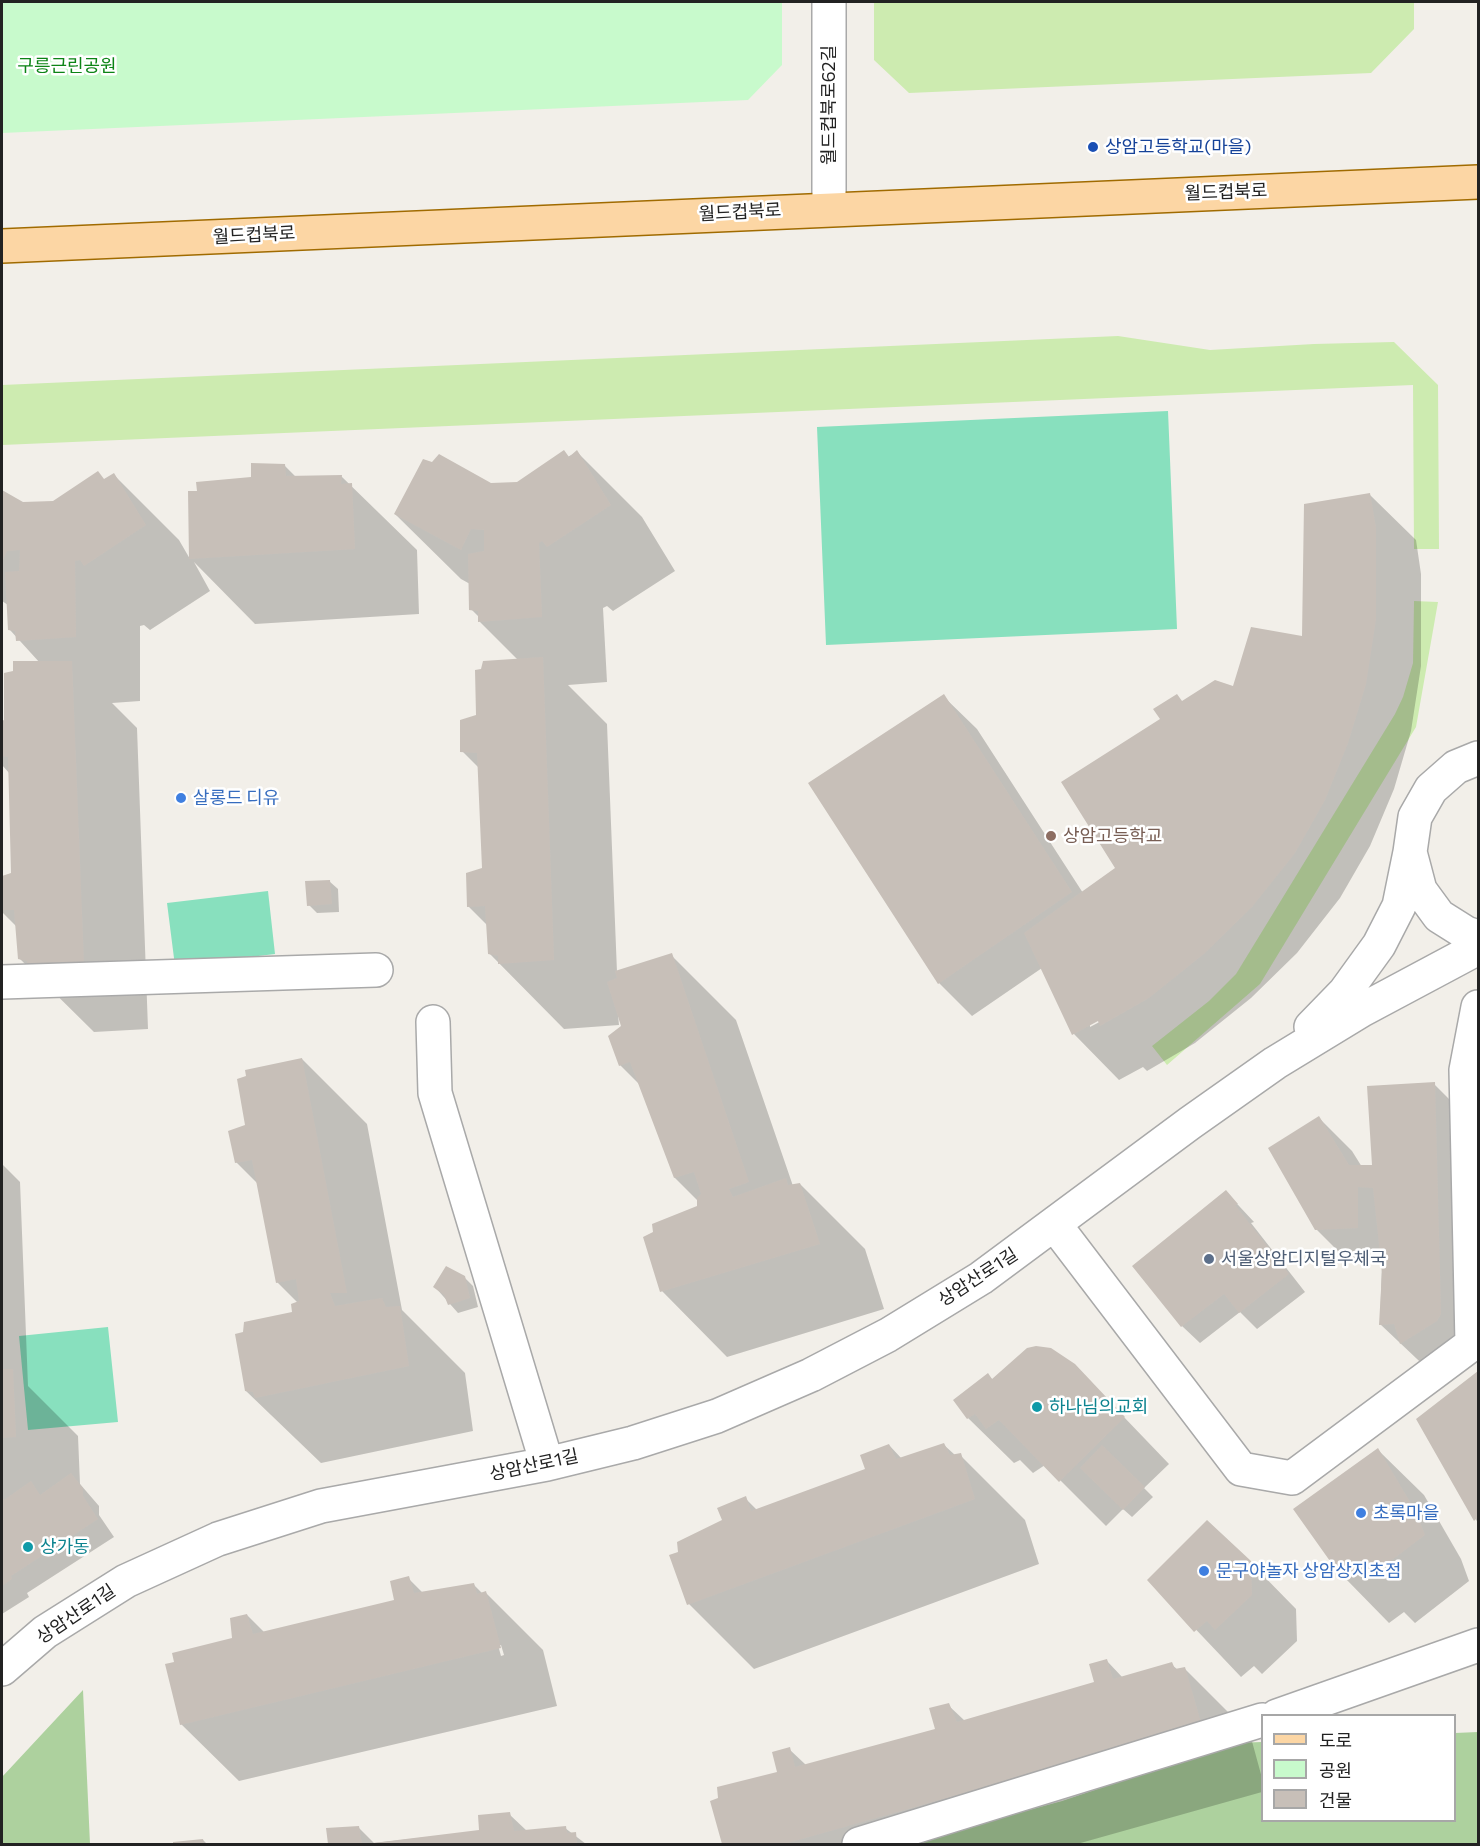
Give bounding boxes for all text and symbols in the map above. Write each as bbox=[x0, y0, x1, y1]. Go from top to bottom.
street label: 월드컵북로62길 bbox=[818, 45, 840, 165]
park label: 구릉근린공원 bbox=[17, 55, 117, 77]
place label: 상암고등학교(마을) bbox=[1105, 136, 1251, 158]
marker: 상암고등학교(마을) bbox=[1086, 140, 1100, 154]
street label: 월드컵북로 bbox=[1184, 180, 1268, 204]
street label: 월드컵북로 bbox=[698, 199, 782, 225]
street label: 월드컵북로 bbox=[212, 222, 296, 248]
place label: 살롱드 디유 bbox=[193, 787, 279, 809]
marker: 살롱드 디유 bbox=[174, 791, 188, 805]
place label: 상암고등학교 bbox=[1063, 825, 1162, 847]
marker: 상암고등학교 bbox=[1044, 829, 1058, 843]
street label: 상암산로1길 bbox=[934, 1243, 1022, 1311]
place label: 서울상암디지털우체국 bbox=[1221, 1248, 1387, 1270]
marker: 서울상암디지털우체국 bbox=[1202, 1252, 1216, 1266]
place label: 하나님의교회 bbox=[1049, 1396, 1148, 1418]
marker: 하나님의교회 bbox=[1030, 1400, 1044, 1414]
street label: 상암산로1길 bbox=[487, 1445, 581, 1485]
place label: 초록마을 bbox=[1373, 1502, 1439, 1524]
marker: 초록마을 bbox=[1354, 1506, 1368, 1520]
place label: 상가동 bbox=[40, 1536, 90, 1558]
marker: 상가동 bbox=[21, 1540, 35, 1554]
place label: 문구야놀자 상암상지초점 bbox=[1216, 1560, 1402, 1582]
marker: 문구야놀자 상암상지초점 bbox=[1197, 1564, 1211, 1578]
street label: 상암산로1길 bbox=[32, 1580, 120, 1648]
legend bbox=[1261, 1714, 1456, 1822]
text: 도로 bbox=[1319, 1729, 1352, 1751]
text: 공원 bbox=[1319, 1759, 1352, 1781]
text: 건물 bbox=[1319, 1789, 1352, 1811]

